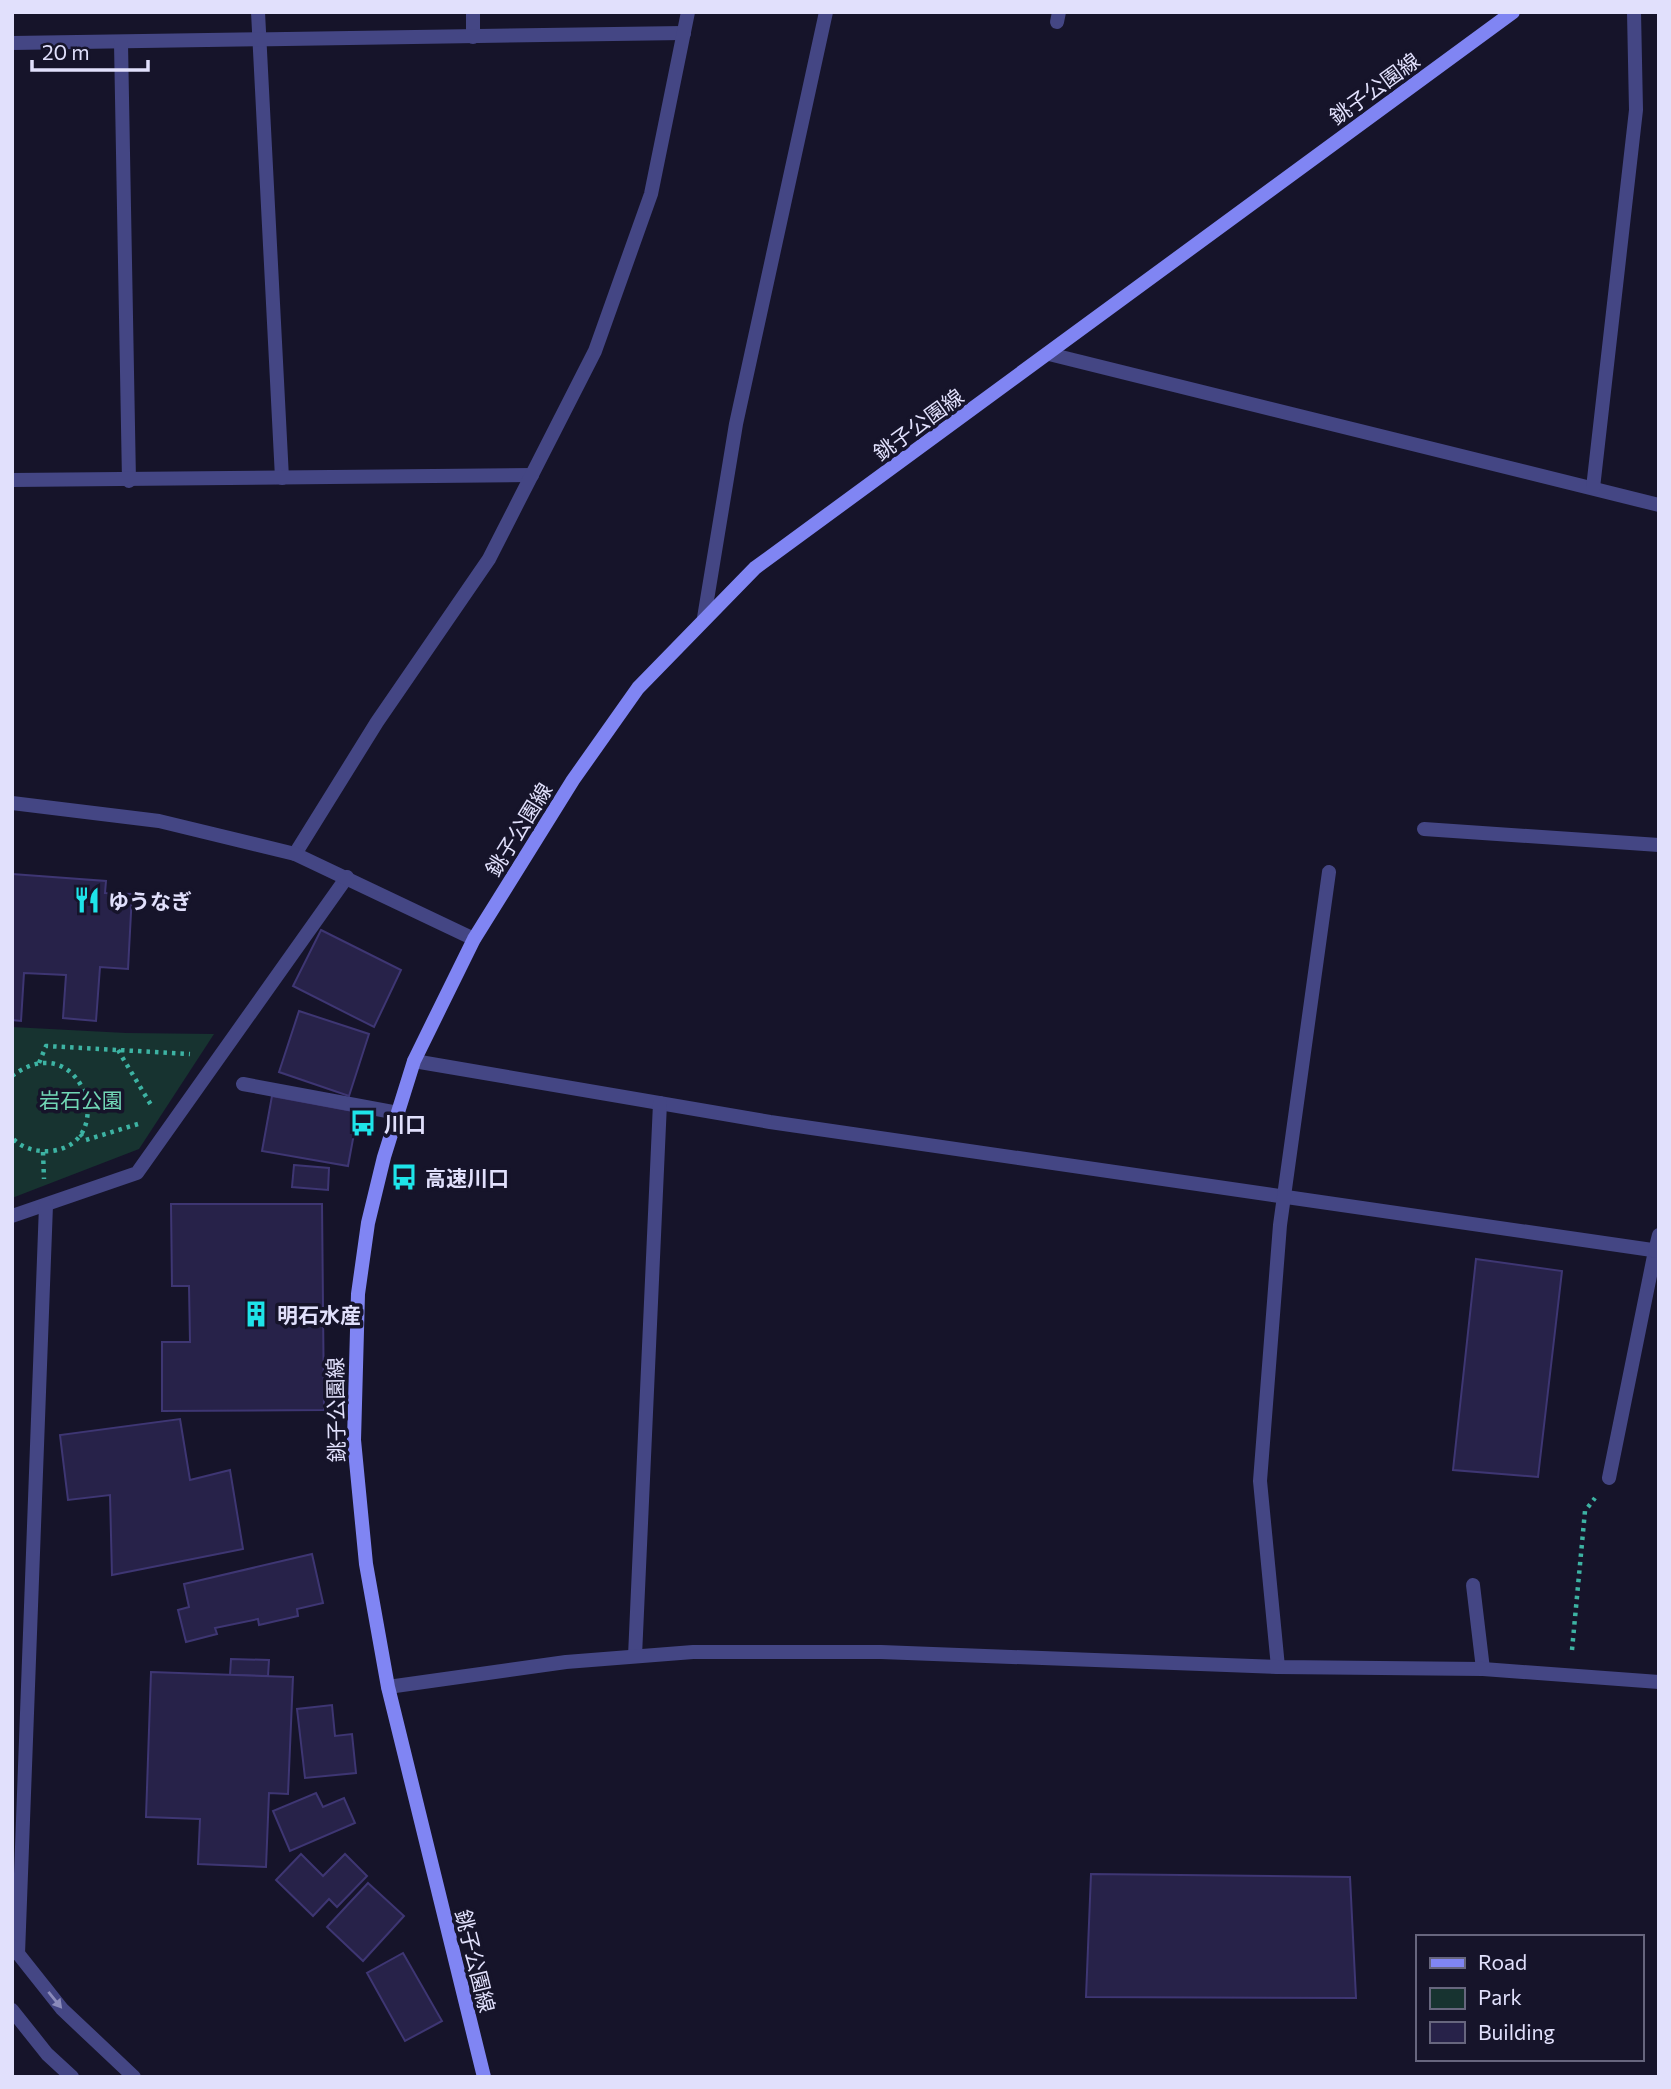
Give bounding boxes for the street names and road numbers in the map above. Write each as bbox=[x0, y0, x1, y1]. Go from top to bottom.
street label: 銚子公園線 bbox=[1324, 47, 1424, 129]
street label: 銚子公園線 bbox=[868, 383, 968, 465]
street label: 銚子公園線 bbox=[480, 778, 556, 880]
street label: 銚子公園線 bbox=[322, 1357, 348, 1463]
street label: 銚子公園線 bbox=[451, 1907, 501, 2015]

